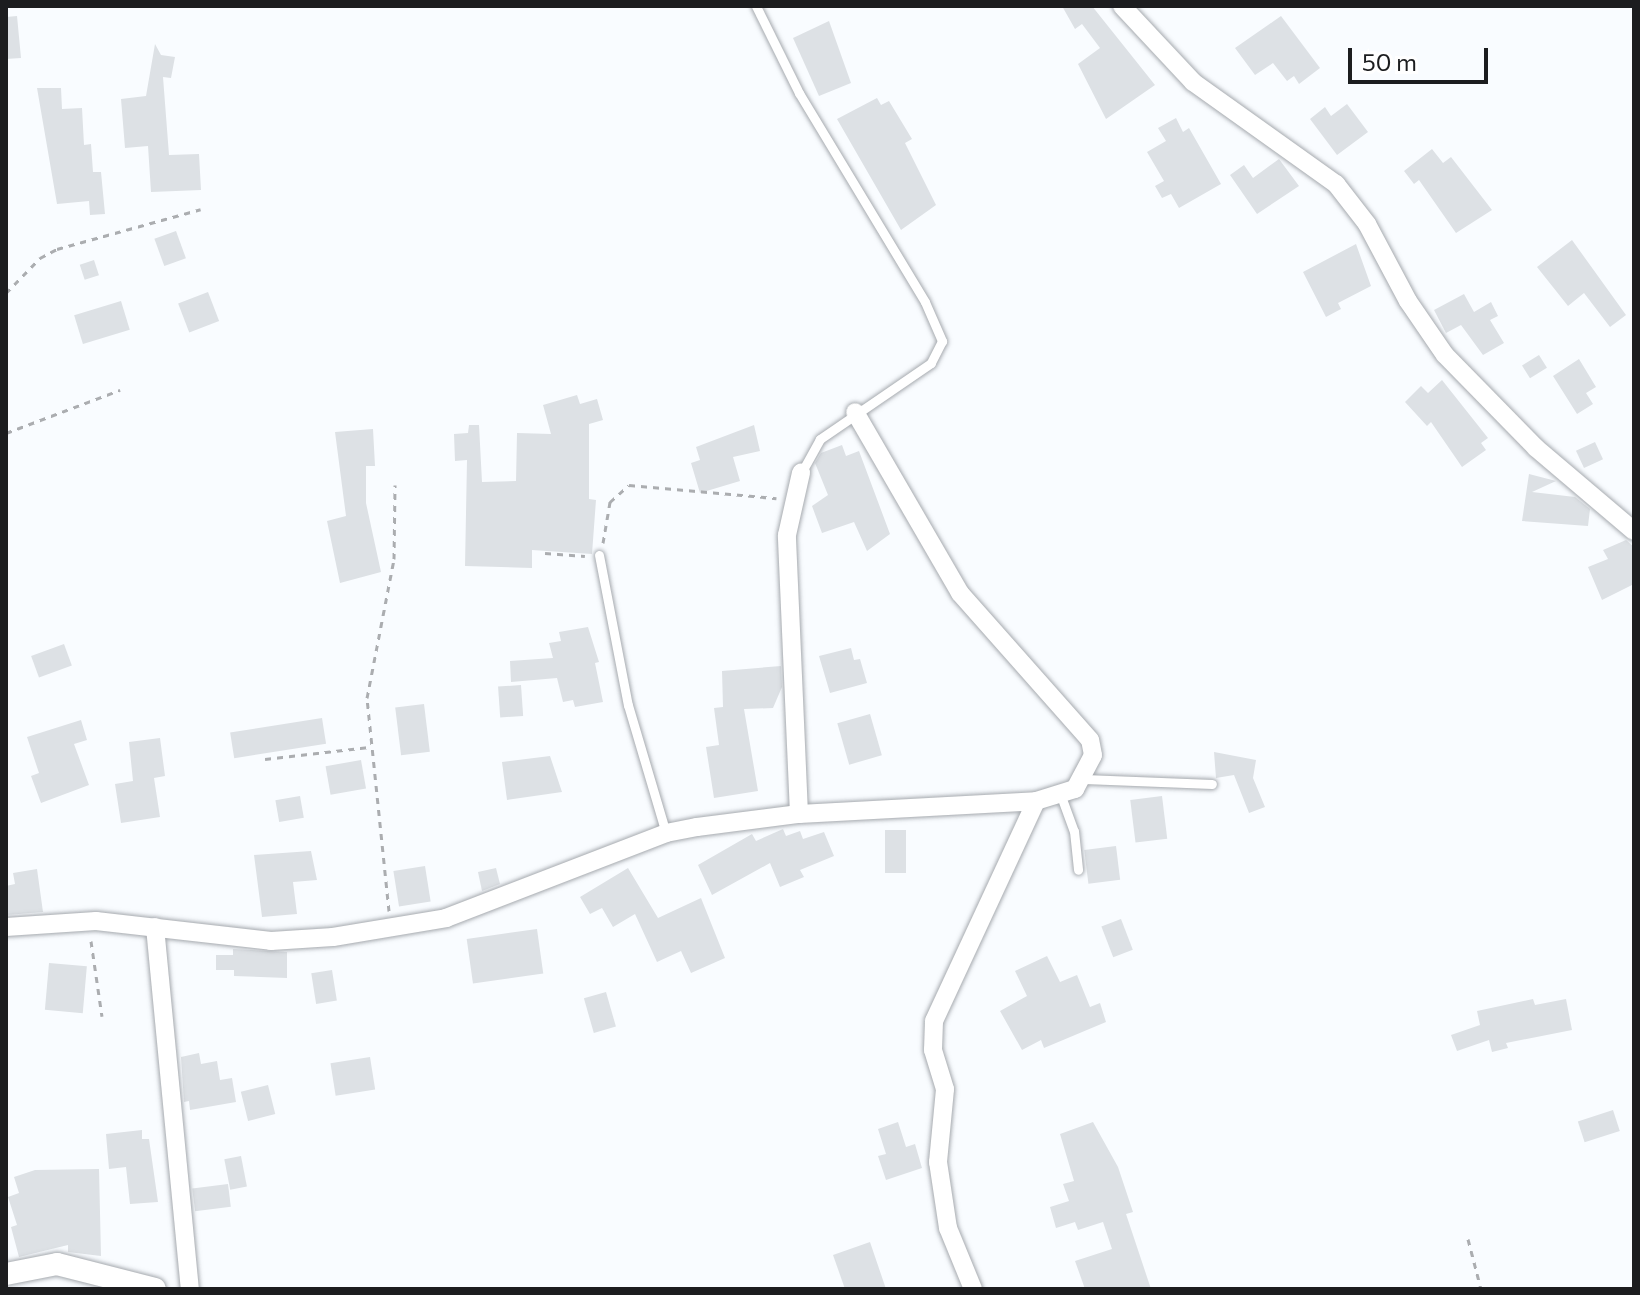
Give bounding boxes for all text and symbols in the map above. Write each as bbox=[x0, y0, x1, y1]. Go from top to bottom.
scale bar bbox=[1352, 32, 1492, 82]
text: 50 m bbox=[1362, 47, 1417, 76]

